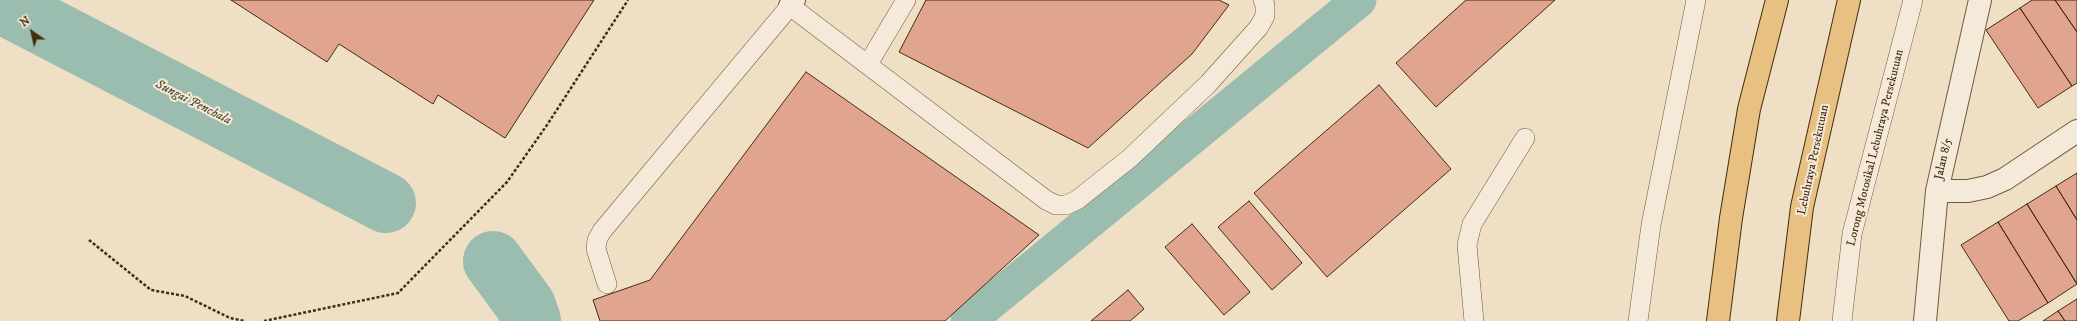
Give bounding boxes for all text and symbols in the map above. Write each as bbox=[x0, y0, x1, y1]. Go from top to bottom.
north arrow bbox=[12, 12, 52, 52]
text: N bbox=[18, 14, 33, 30]
street label: Lorong Motosikal Lebuhraya Persekutuan bbox=[1845, 48, 1907, 248]
water label: Sungai Penchala bbox=[153, 77, 233, 129]
street label: Lebuhraya Persekutuan bbox=[1795, 104, 1833, 216]
street label: Jalan 8/5 bbox=[1932, 137, 1956, 181]

